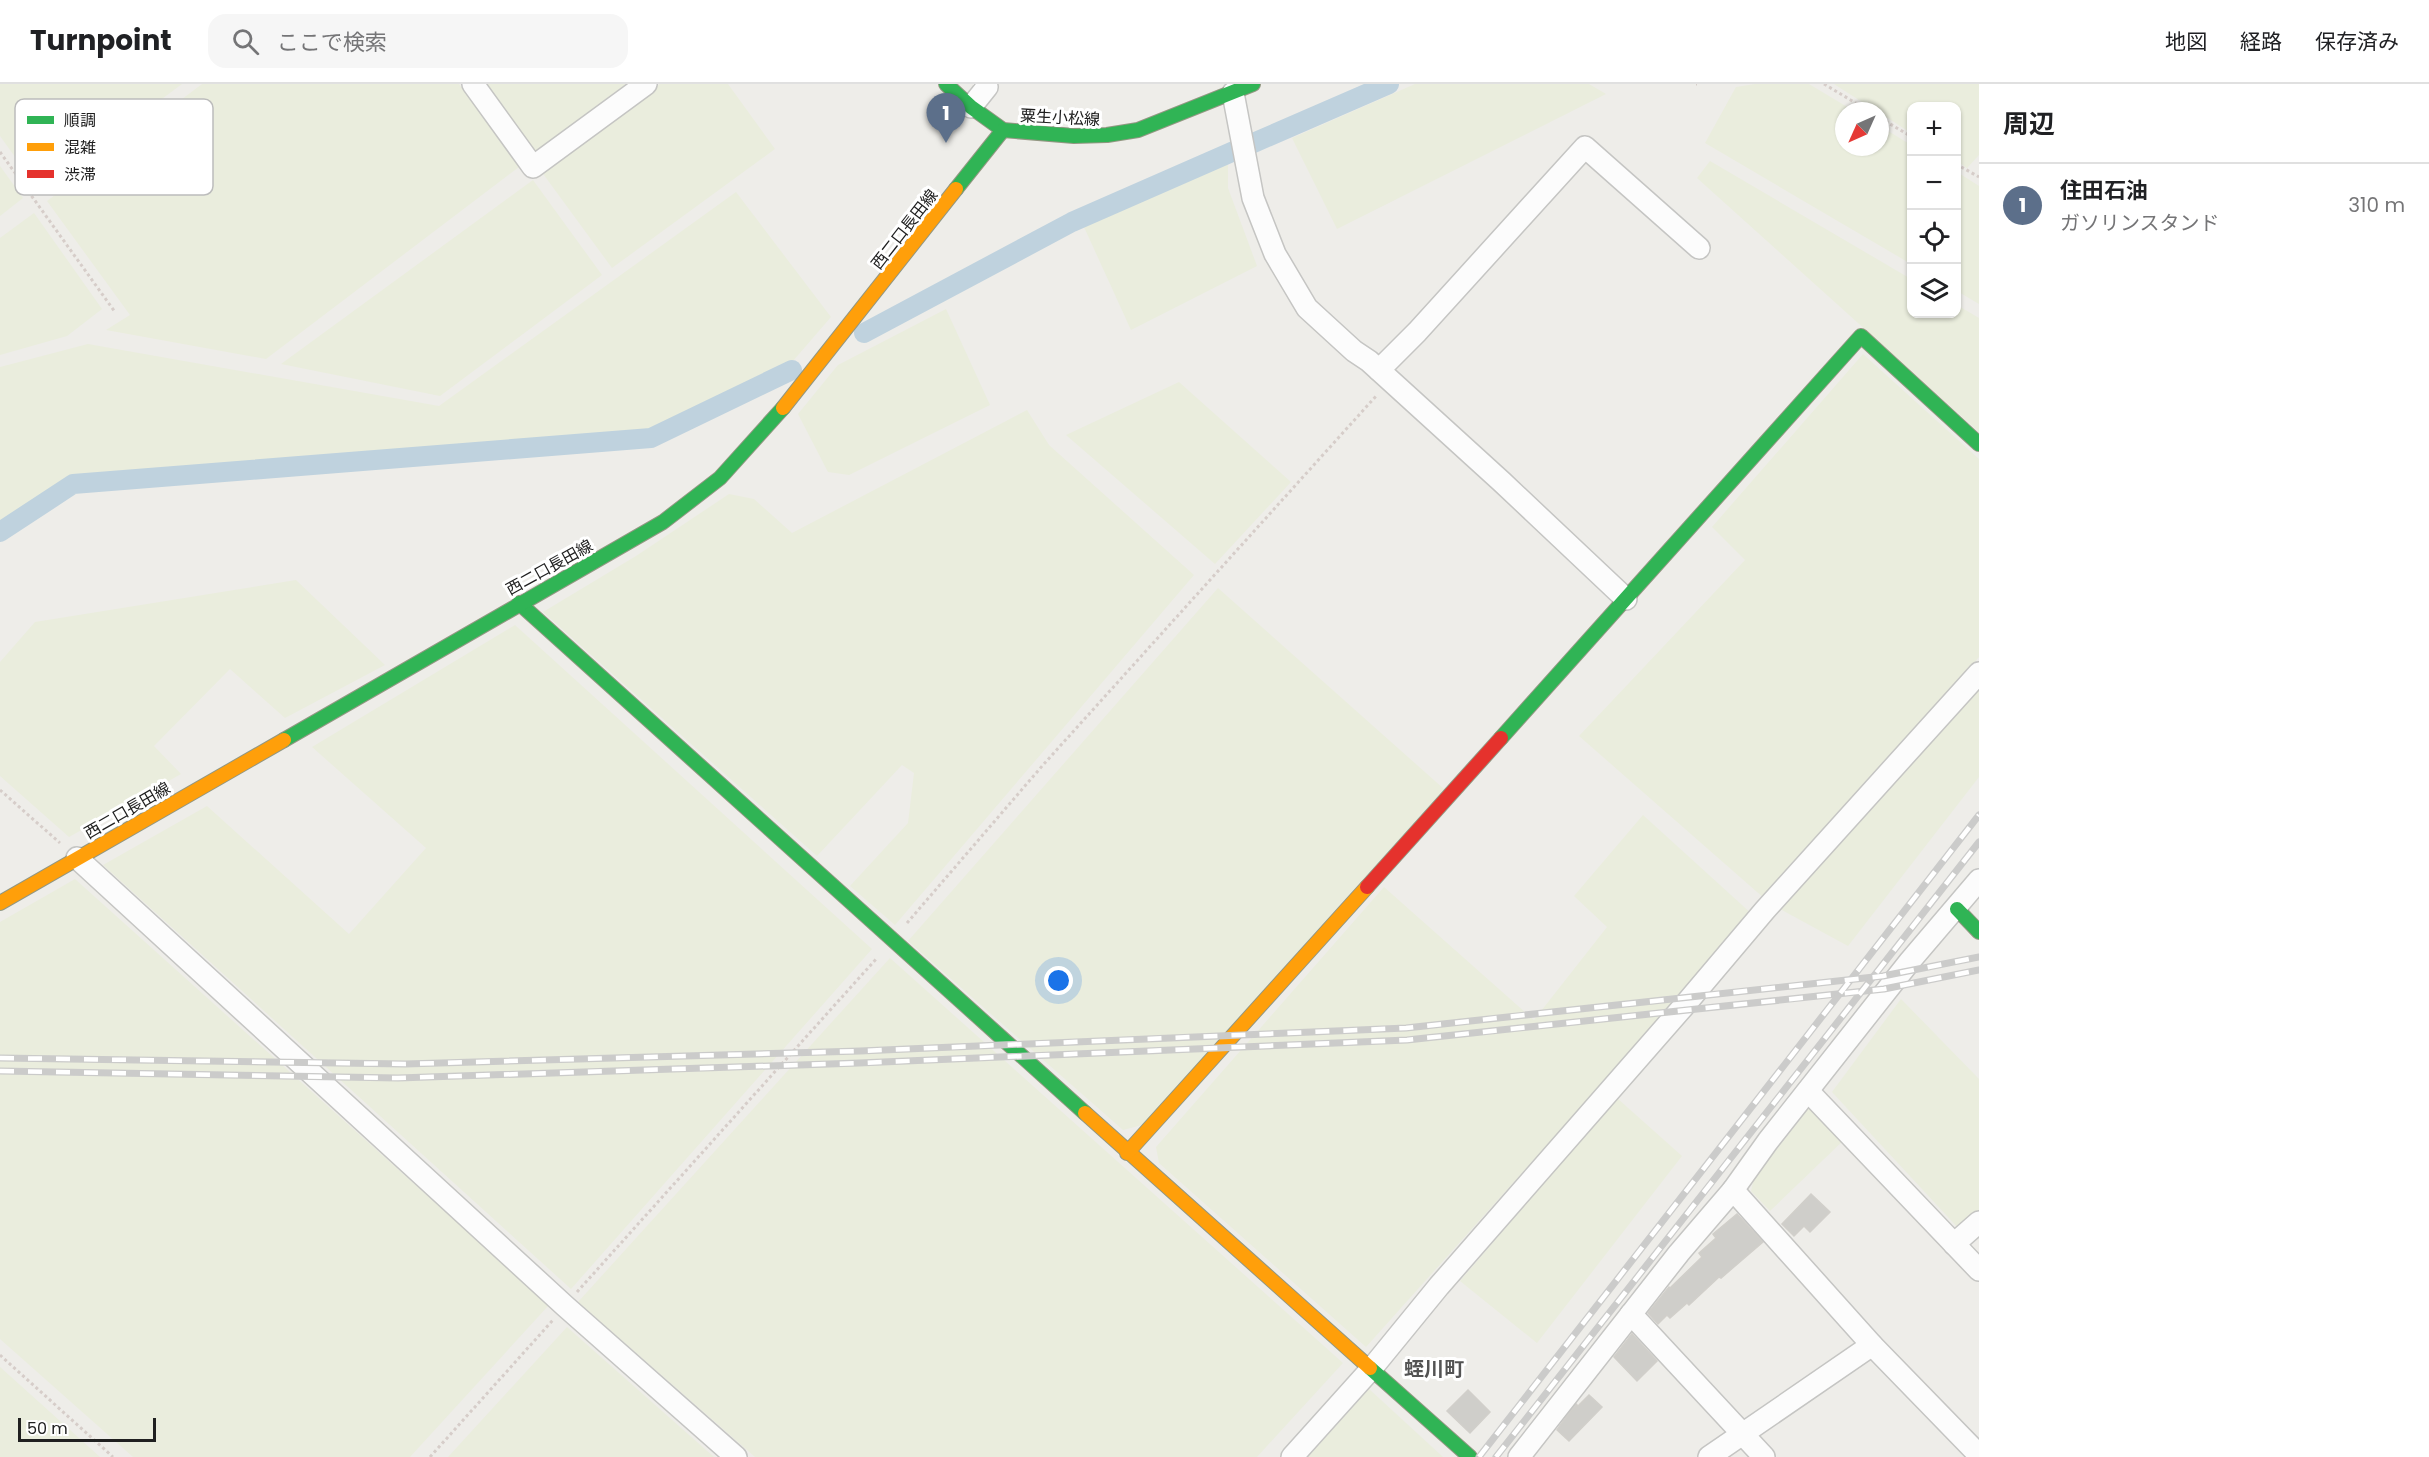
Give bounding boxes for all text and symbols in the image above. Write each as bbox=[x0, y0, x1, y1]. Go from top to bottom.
search box bbox=[208, 14, 628, 68]
text: Turnpoint bbox=[30, 21, 172, 60]
icon: search bbox=[229, 25, 262, 58]
text: ここで検索 bbox=[277, 27, 387, 58]
text: 地図 bbox=[2165, 27, 2207, 56]
text: 経路 bbox=[2240, 27, 2282, 56]
text: 保存済み bbox=[2315, 27, 2399, 56]
pin: 1 bbox=[926, 94, 966, 143]
legend bbox=[15, 99, 213, 195]
north arrow bbox=[1835, 102, 1889, 156]
map controls bbox=[1907, 102, 1961, 318]
button: + bbox=[1907, 102, 1961, 156]
street label: 粟生小松線 bbox=[1019, 104, 1101, 131]
text: 周辺 bbox=[2003, 106, 2055, 142]
text: 順調 bbox=[64, 109, 96, 132]
text: 混雑 bbox=[64, 136, 96, 159]
button: − bbox=[1907, 156, 1961, 210]
text: 渋滞 bbox=[64, 163, 96, 186]
text: 住田石油 bbox=[2060, 175, 2148, 206]
street label: 西二口長田線 bbox=[866, 184, 943, 274]
text: 1 bbox=[2019, 191, 2026, 219]
text: 310 m bbox=[2348, 191, 2405, 219]
text: ガソリンスタンド bbox=[2060, 209, 2220, 237]
button: locate bbox=[1907, 210, 1961, 264]
button: layers bbox=[1907, 264, 1961, 318]
street label: 西二口長田線 bbox=[502, 534, 597, 601]
street label: 西二口長田線 bbox=[80, 776, 175, 844]
your location bbox=[1044, 966, 1073, 995]
district label: 蛭川町 bbox=[1404, 1355, 1464, 1383]
scale bar bbox=[18, 1415, 156, 1442]
text: 50 m bbox=[27, 1417, 68, 1440]

